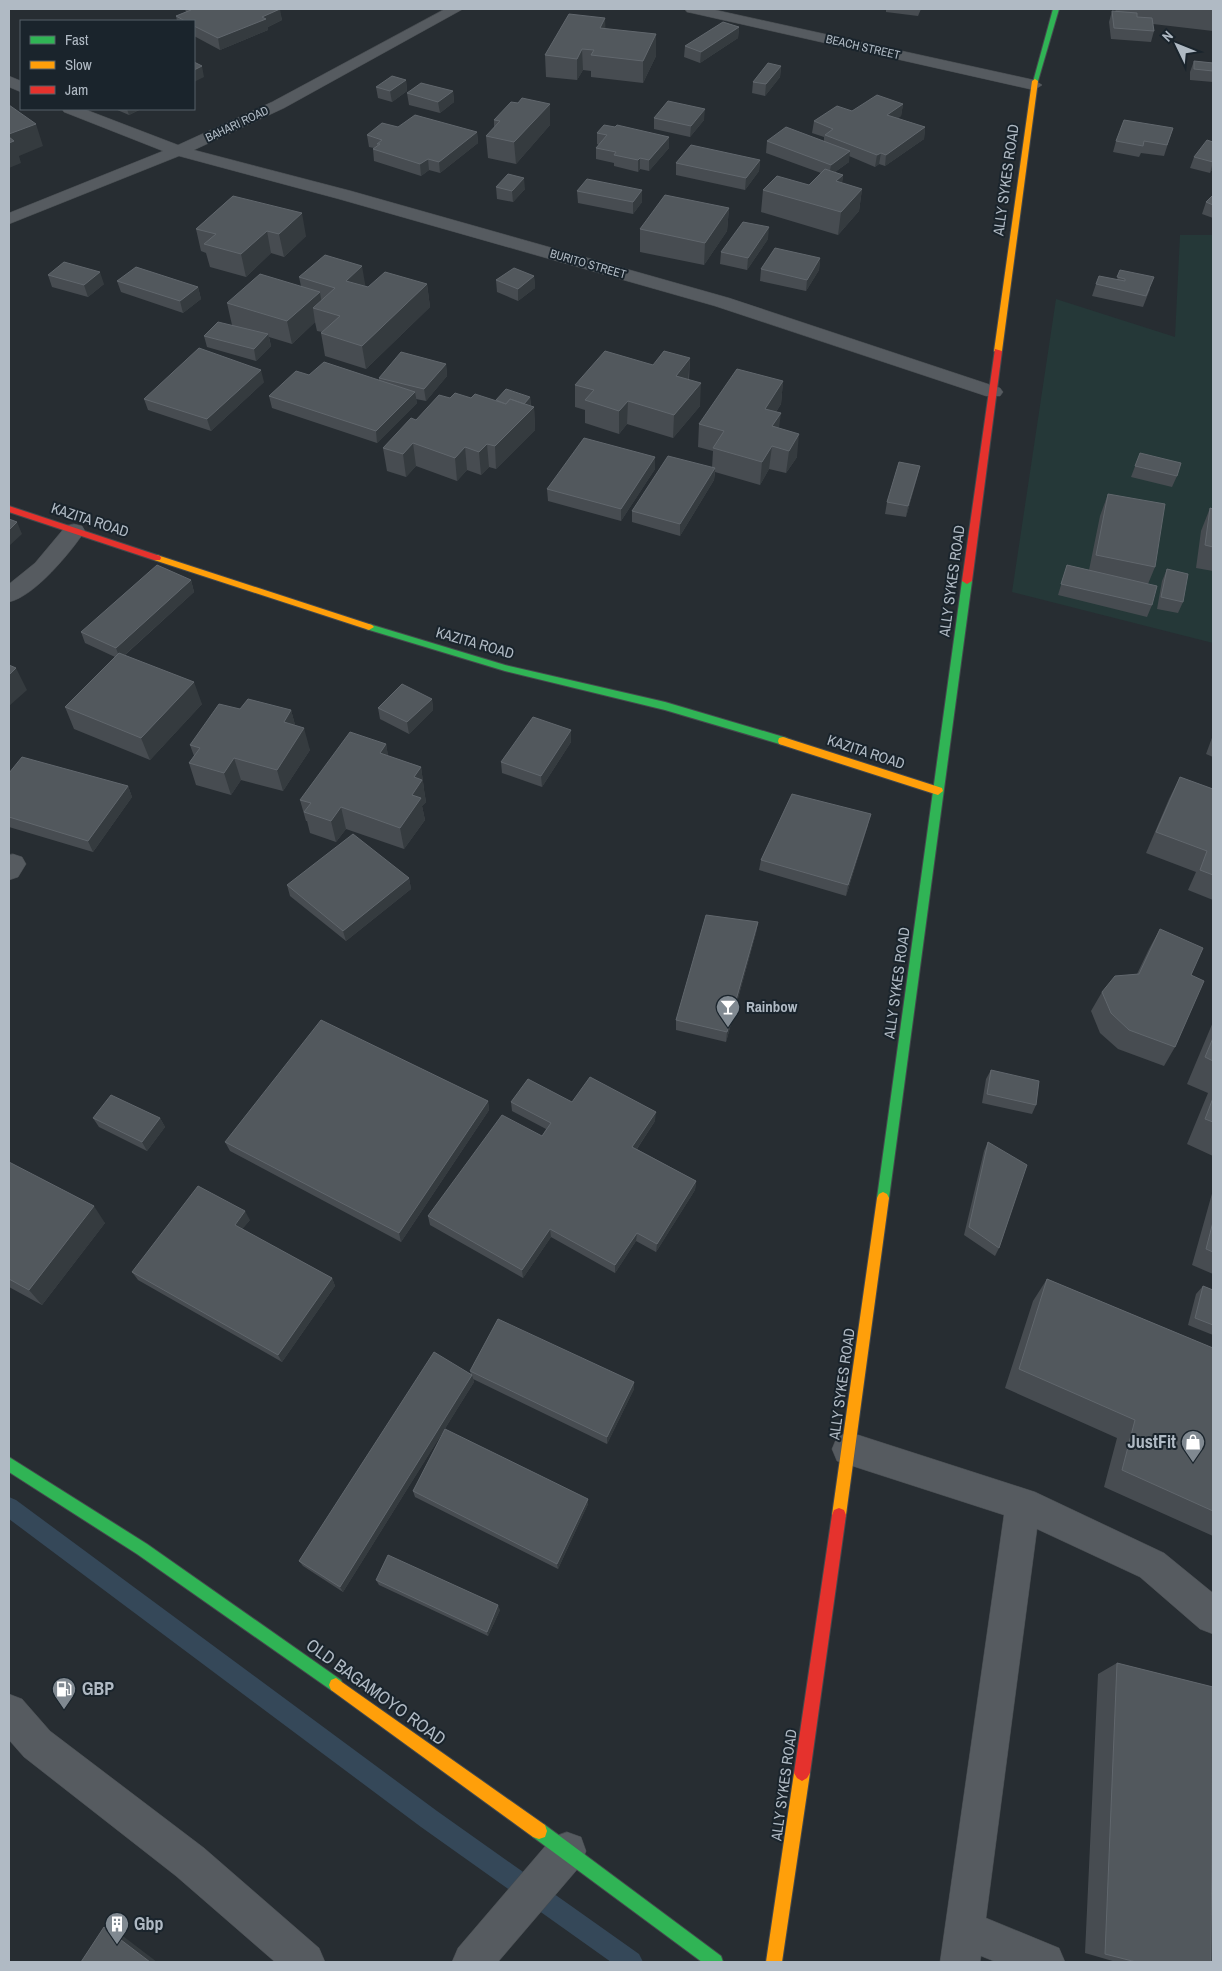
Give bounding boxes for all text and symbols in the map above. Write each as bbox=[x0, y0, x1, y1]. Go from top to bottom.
legend bbox=[20, 20, 195, 110]
north arrow bbox=[1152, 20, 1202, 70]
text: N bbox=[1158, 27, 1177, 45]
text: Fast bbox=[65, 29, 89, 50]
street label: BEACH STREET bbox=[824, 31, 902, 63]
text: Slow bbox=[65, 54, 92, 75]
text: Jam bbox=[65, 79, 88, 100]
street label: BAHARI ROAD bbox=[203, 102, 271, 146]
street label: ALLY SYKES ROAD bbox=[987, 123, 1024, 238]
street label: BURITO STREET bbox=[548, 245, 628, 283]
street label: KAZITA ROAD bbox=[49, 497, 132, 542]
street label: ALLY SYKES ROAD bbox=[933, 524, 970, 639]
street label: KAZITA ROAD bbox=[434, 621, 517, 664]
street label: KAZITA ROAD bbox=[825, 729, 908, 774]
street label: ALLY SYKES ROAD bbox=[878, 926, 915, 1041]
bar icon: Rainbow bbox=[715, 994, 741, 1028]
place label: Rainbow bbox=[746, 996, 798, 1017]
street label: ALLY SYKES ROAD bbox=[823, 1327, 860, 1442]
place label: JustFit bbox=[1128, 1429, 1176, 1454]
shop icon: JustFit bbox=[1180, 1429, 1206, 1463]
street label: OLD BAGAMOYO ROAD bbox=[301, 1632, 451, 1751]
fuel station icon: GBP bbox=[51, 1676, 77, 1710]
place label: GBP bbox=[82, 1676, 114, 1701]
street label: ALLY SYKES ROAD bbox=[765, 1728, 802, 1843]
building icon: Gbp bbox=[104, 1911, 130, 1945]
place label: Gbp bbox=[134, 1911, 164, 1936]

